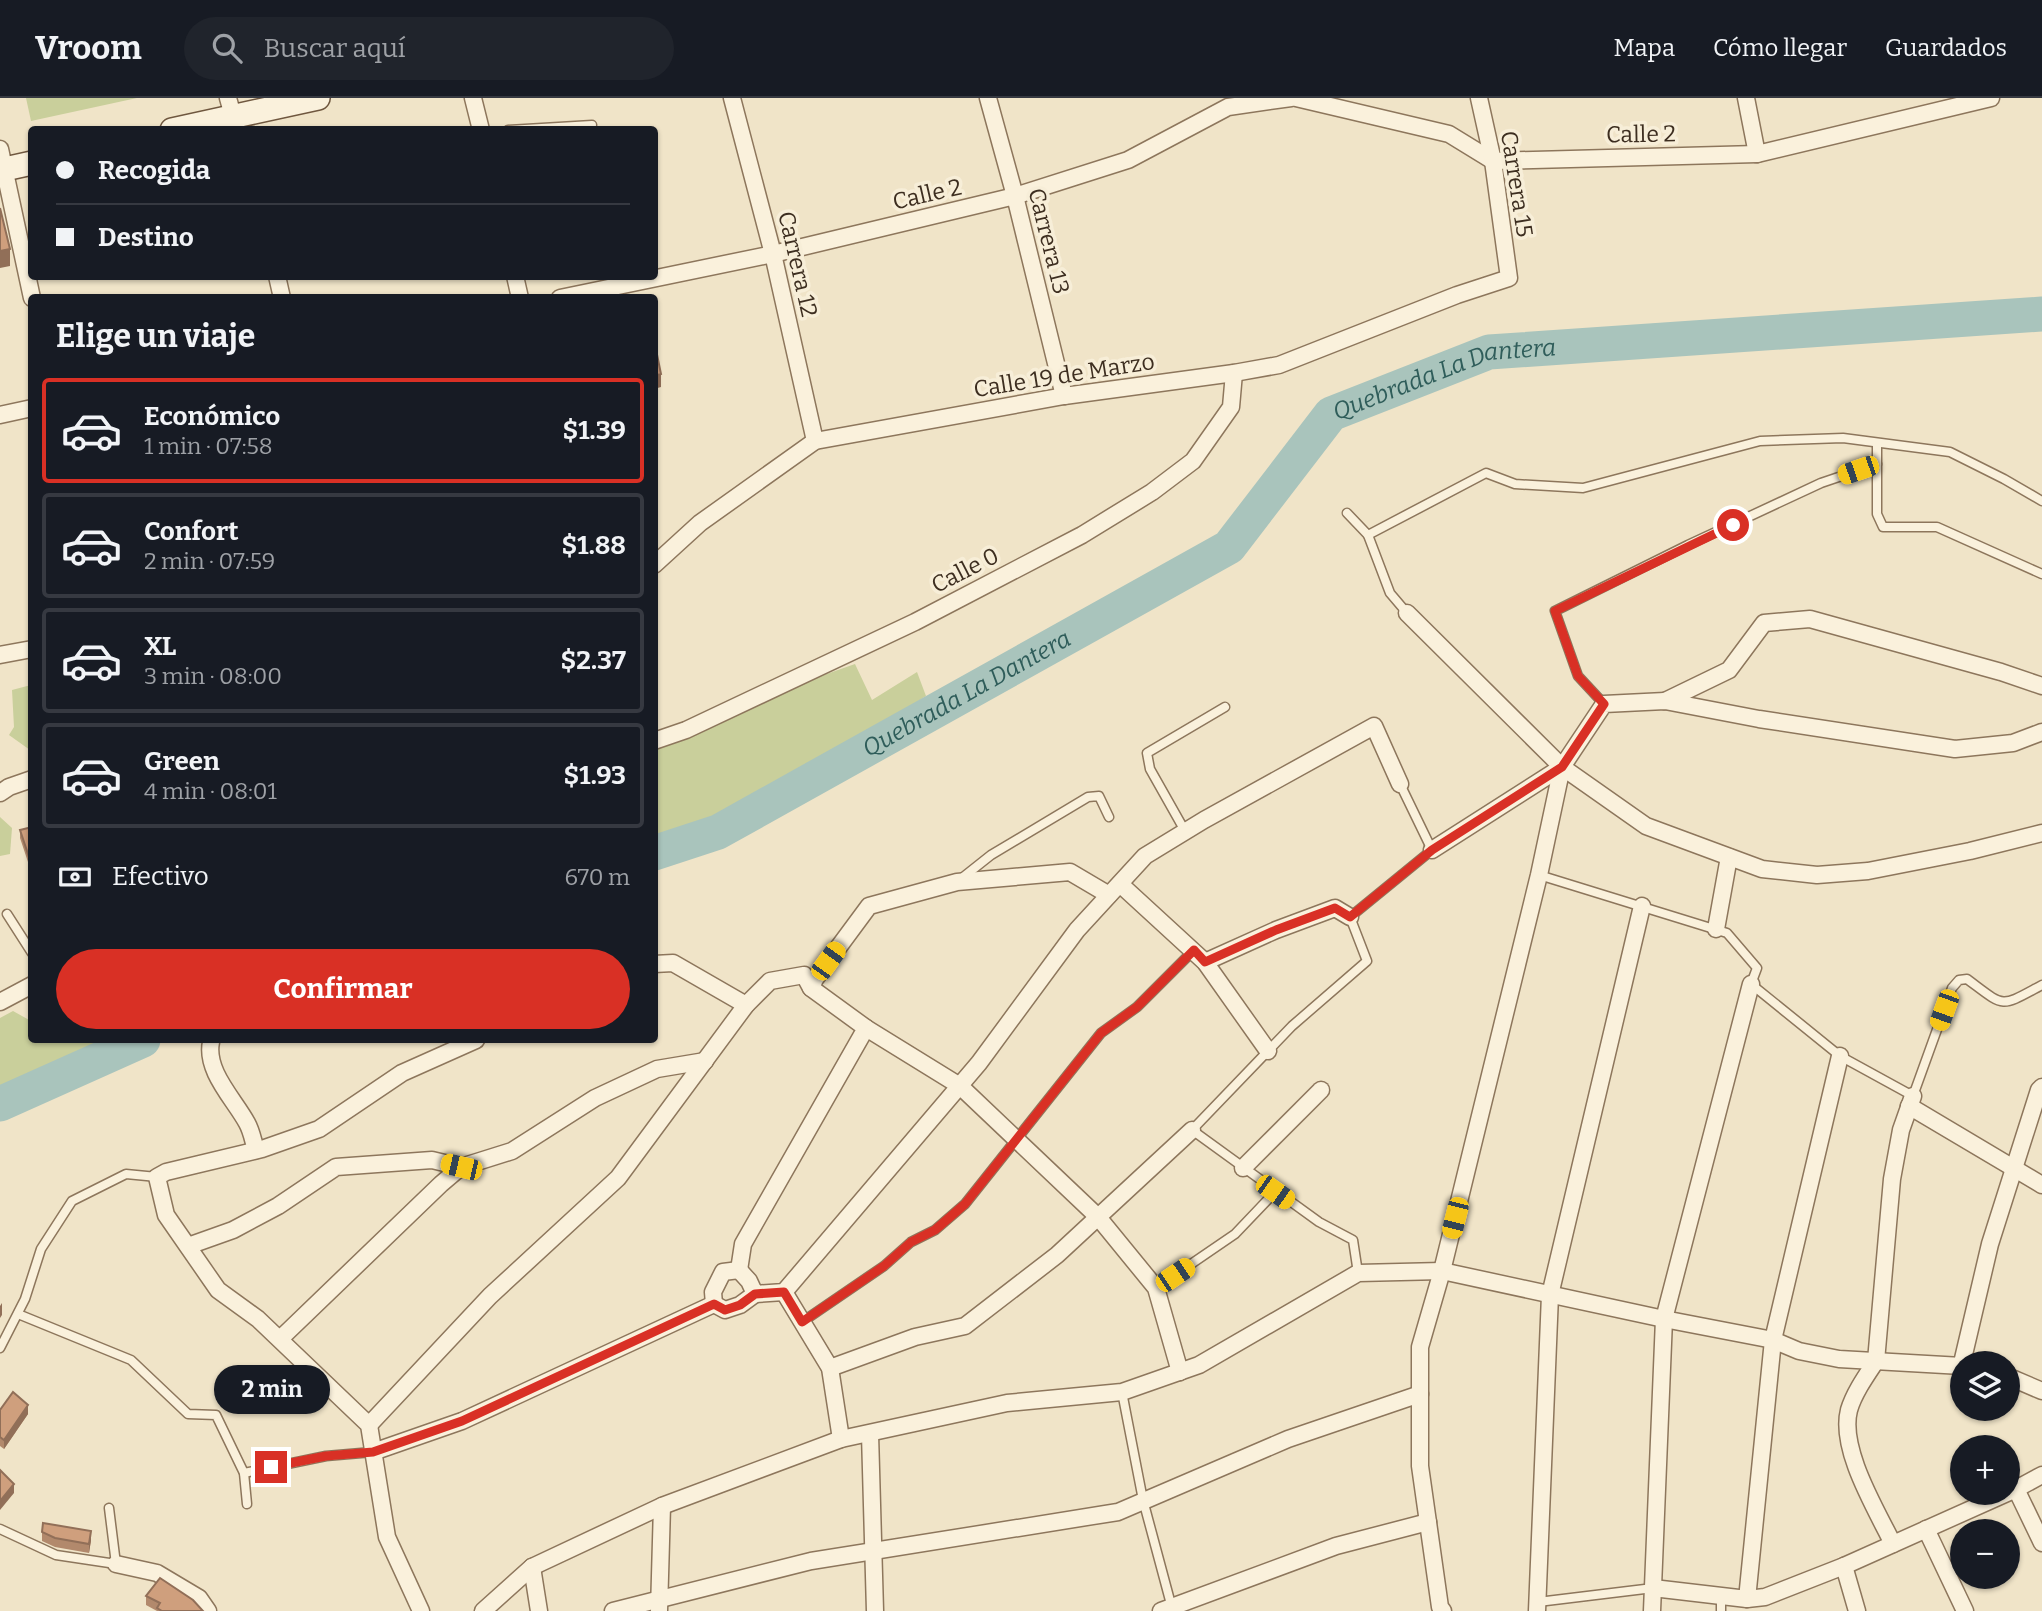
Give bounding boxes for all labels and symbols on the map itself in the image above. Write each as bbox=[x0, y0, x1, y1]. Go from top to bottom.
street label: Calle 2 bbox=[1606, 119, 1676, 149]
street label: Carrera 15 bbox=[1495, 129, 1539, 239]
street label: Calle 2 bbox=[890, 172, 964, 216]
street label: Carrera 13 bbox=[1022, 185, 1076, 297]
street label: Carrera 12 bbox=[772, 208, 824, 320]
water label: Quebrada La Dantera bbox=[1329, 333, 1557, 426]
street label: Calle 19 de Marzo bbox=[972, 347, 1156, 403]
car bbox=[1835, 453, 1882, 487]
route start bbox=[1717, 509, 1749, 541]
street label: Calle 0 bbox=[927, 541, 1003, 599]
water label: Quebrada La Dantera bbox=[858, 624, 1076, 763]
car bbox=[808, 938, 849, 984]
car bbox=[1927, 987, 1962, 1033]
car bbox=[439, 1152, 484, 1182]
car bbox=[1252, 1171, 1299, 1213]
car bbox=[1440, 1195, 1471, 1241]
car bbox=[1152, 1255, 1199, 1295]
callout: 2 min bbox=[213, 1366, 329, 1414]
route end bbox=[255, 1451, 287, 1483]

